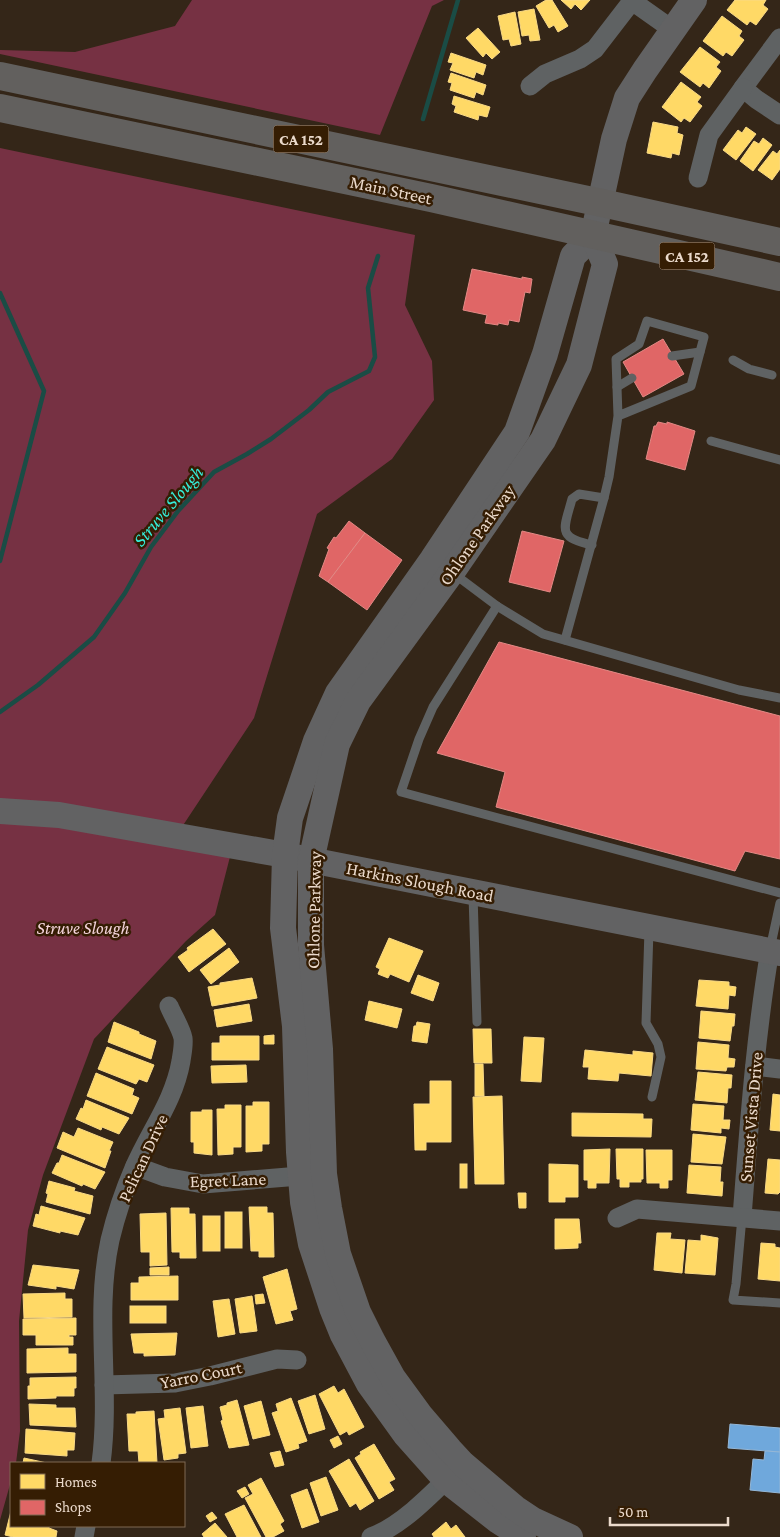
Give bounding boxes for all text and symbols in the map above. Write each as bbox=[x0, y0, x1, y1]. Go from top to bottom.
road number: CA 152 bbox=[274, 126, 328, 152]
street label: Main Street bbox=[348, 172, 435, 209]
road number: CA 152 bbox=[660, 242, 714, 270]
water label: Struve Slough bbox=[128, 462, 208, 550]
street label: Ohlone Parkway bbox=[435, 480, 519, 589]
street label: Ohlone Parkway bbox=[303, 850, 325, 969]
street label: Harkins Slough Road bbox=[345, 858, 496, 906]
park label: Struve Slough bbox=[37, 918, 130, 938]
street label: Sunset Vista Drive bbox=[735, 1051, 767, 1183]
street label: Pelican Drive bbox=[114, 1111, 172, 1205]
street label: Egret Lane bbox=[189, 1169, 267, 1191]
street label: Yarro Court bbox=[158, 1357, 245, 1393]
legend bbox=[10, 1462, 185, 1527]
text: Homes bbox=[55, 1474, 97, 1490]
scale bar bbox=[610, 1494, 728, 1526]
text: Shops bbox=[55, 1499, 91, 1516]
text: 50 m bbox=[618, 1504, 648, 1520]

